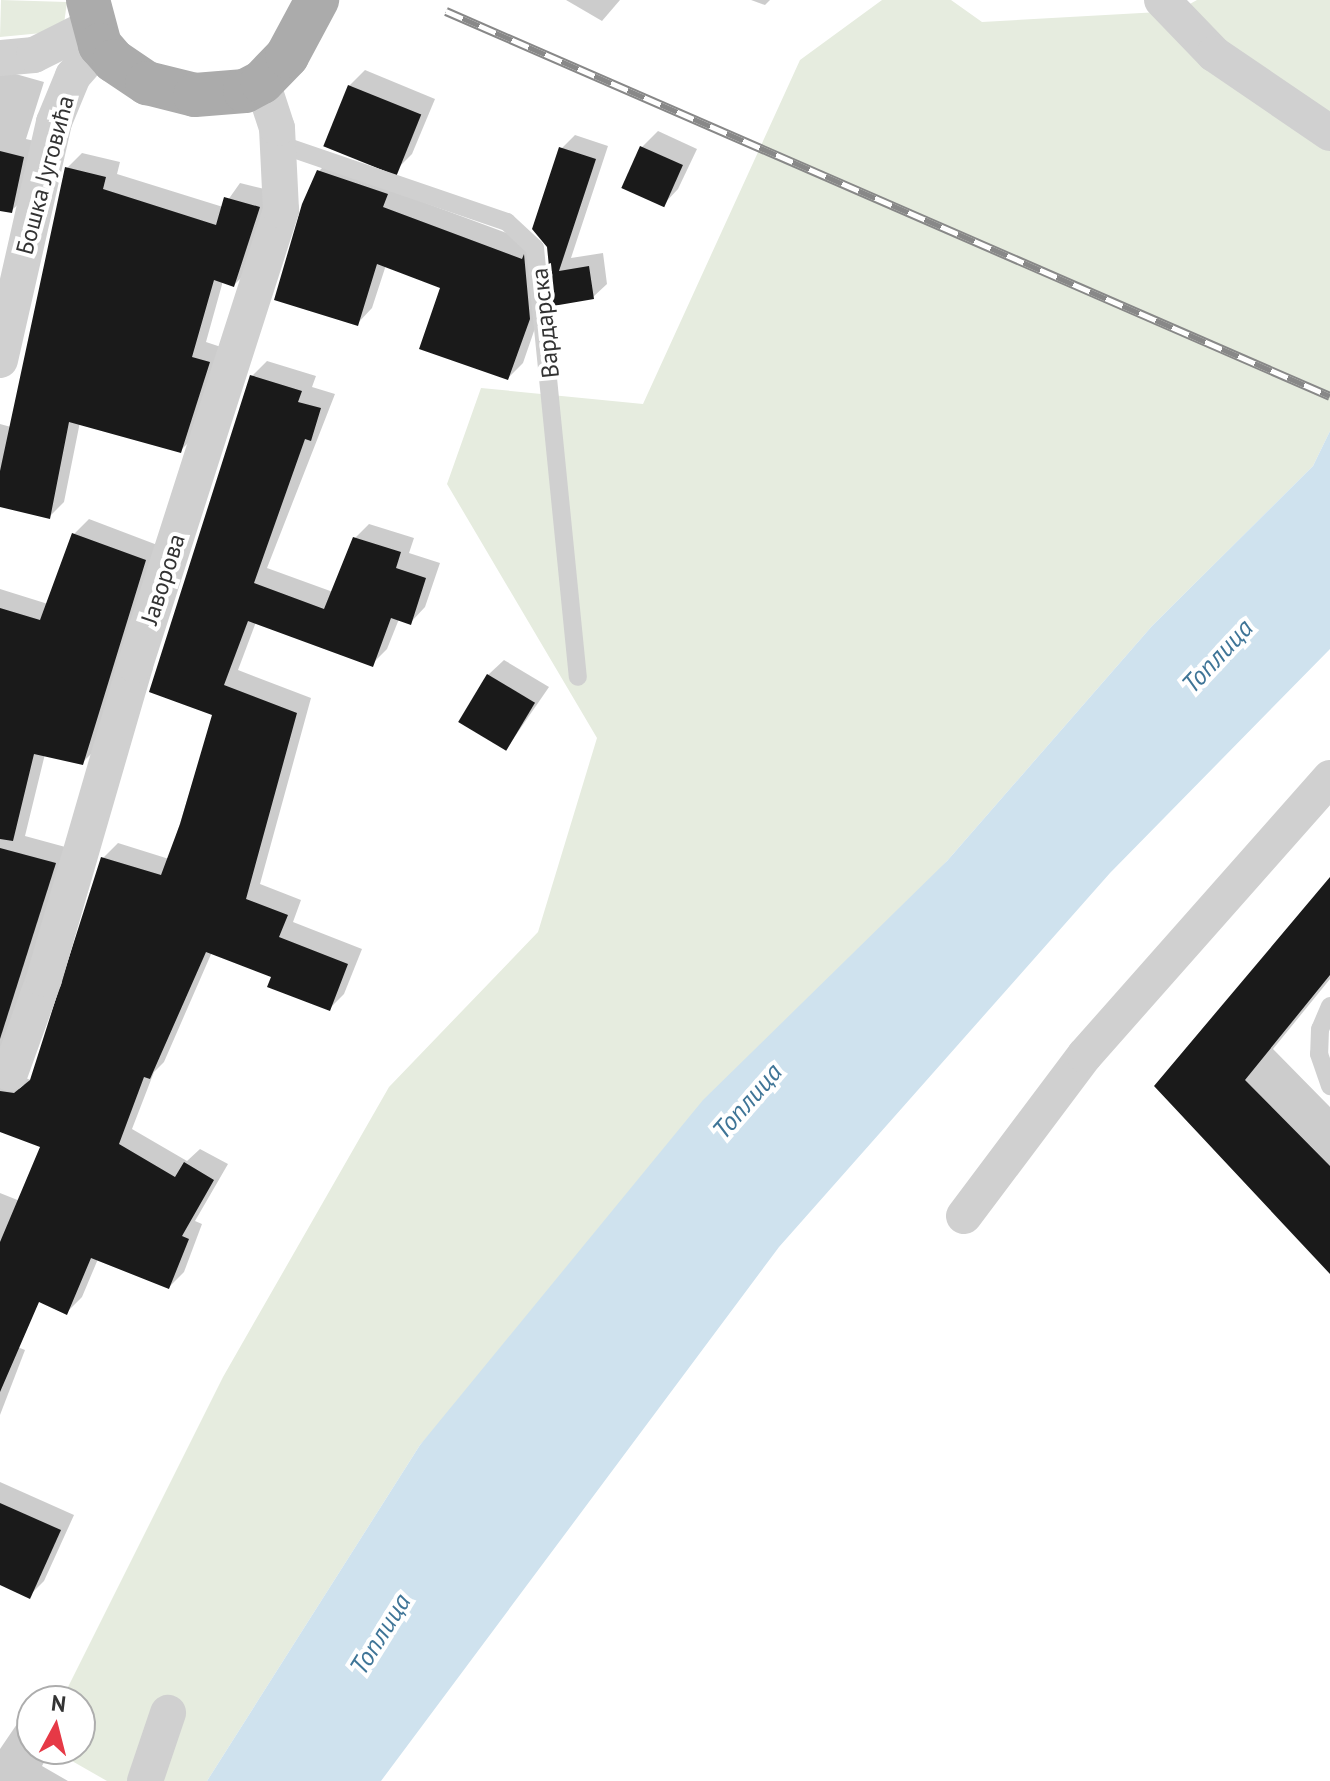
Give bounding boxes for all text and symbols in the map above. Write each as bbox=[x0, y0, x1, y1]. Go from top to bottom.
street label: Бошка Југовића bbox=[10, 92, 80, 258]
street label: Вардарска bbox=[525, 266, 565, 380]
street label: Јаворова bbox=[135, 530, 191, 628]
water label: Топлица bbox=[1175, 612, 1259, 700]
water label: Топлица bbox=[706, 1057, 788, 1145]
water label: Топлица bbox=[343, 1588, 417, 1680]
north arrow bbox=[16, 1685, 96, 1765]
text: N bbox=[50, 1688, 68, 1718]

